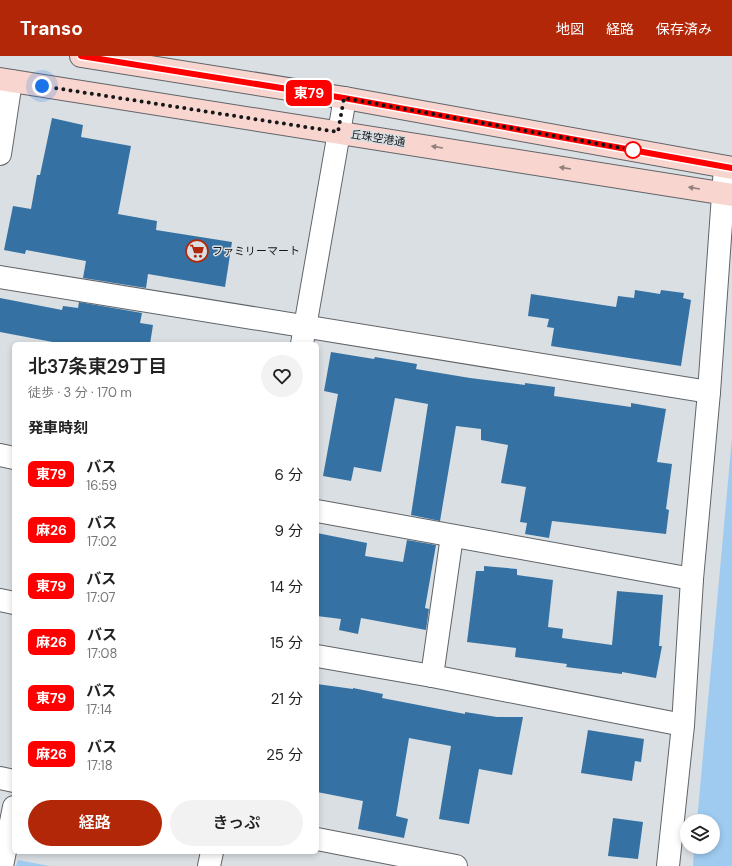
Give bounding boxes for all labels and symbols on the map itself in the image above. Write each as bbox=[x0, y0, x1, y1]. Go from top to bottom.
your location bbox=[32, 76, 52, 96]
line badge: 東79 bbox=[286, 80, 332, 106]
street label: 丘珠空港通 bbox=[350, 127, 406, 149]
unlabelled marker bbox=[624, 141, 642, 159]
one-way arrow bbox=[431, 144, 443, 150]
one-way arrow bbox=[559, 165, 571, 171]
one-way arrow bbox=[688, 185, 700, 191]
supermarket icon: ファミリーマート bbox=[184, 238, 210, 264]
place label: ファミリーマート bbox=[212, 244, 300, 258]

